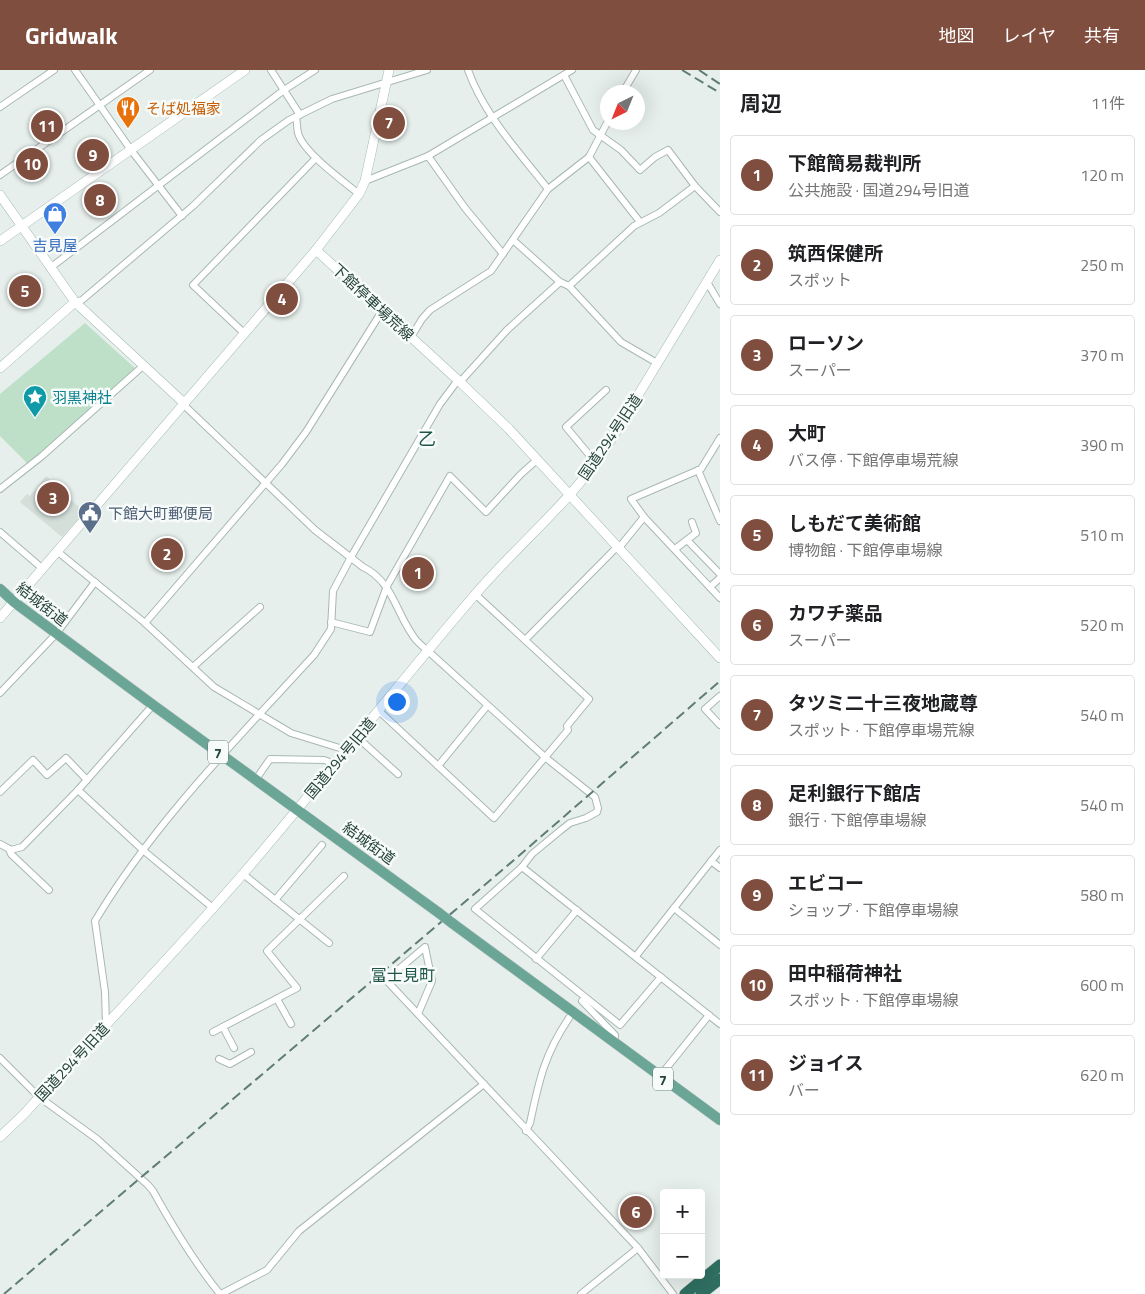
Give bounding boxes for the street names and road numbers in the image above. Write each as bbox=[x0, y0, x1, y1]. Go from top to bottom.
street label: 下館停車場荒線 bbox=[327, 258, 419, 346]
street label: 国道294号旧道 bbox=[572, 389, 648, 485]
street label: 結城街道 bbox=[11, 576, 73, 632]
street label: 国道294号旧道 bbox=[299, 712, 381, 804]
road number: 7 bbox=[208, 740, 228, 764]
street label: 結城街道 bbox=[338, 816, 400, 870]
street label: 国道294号旧道 bbox=[29, 1018, 115, 1106]
road number: 7 bbox=[653, 1068, 673, 1091]

